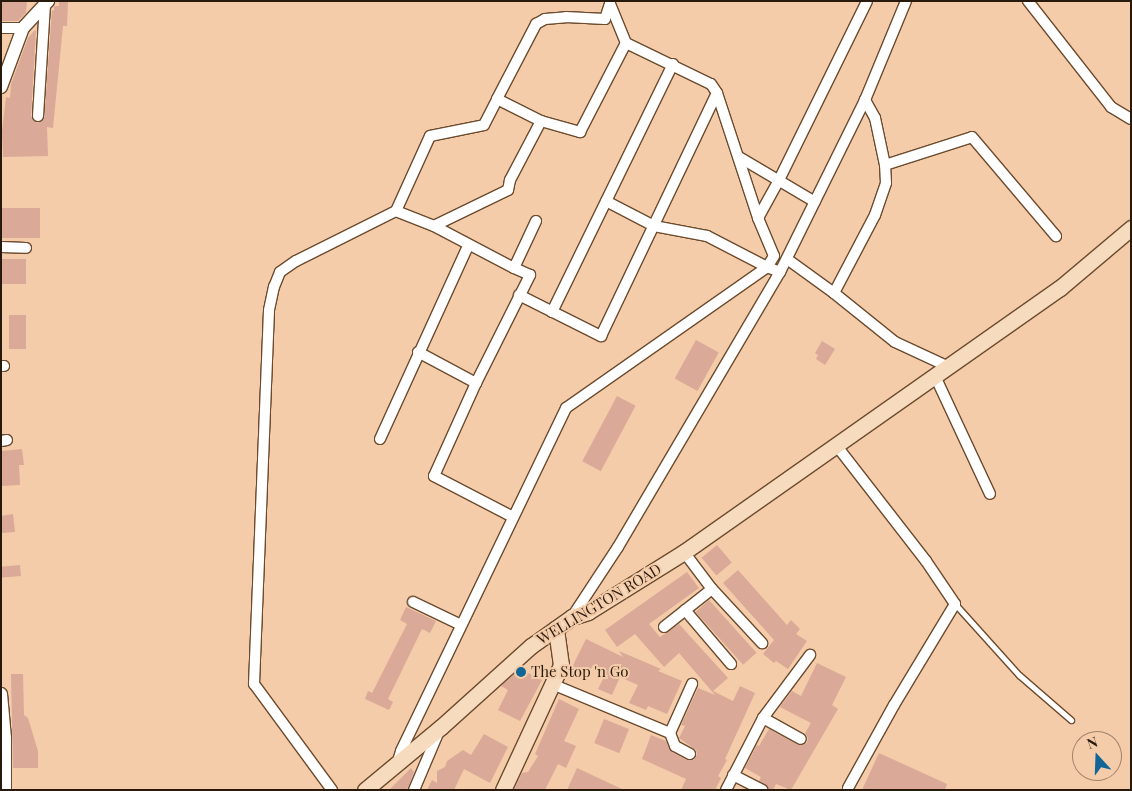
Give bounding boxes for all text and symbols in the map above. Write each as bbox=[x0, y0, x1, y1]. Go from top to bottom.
street label: WELLINGTON ROAD bbox=[534, 560, 664, 648]
place label: The Stop 'n Go bbox=[531, 663, 629, 681]
marker: The Stop 'n Go bbox=[515, 666, 527, 678]
north arrow bbox=[1072, 731, 1122, 781]
text: N bbox=[1084, 732, 1100, 753]

